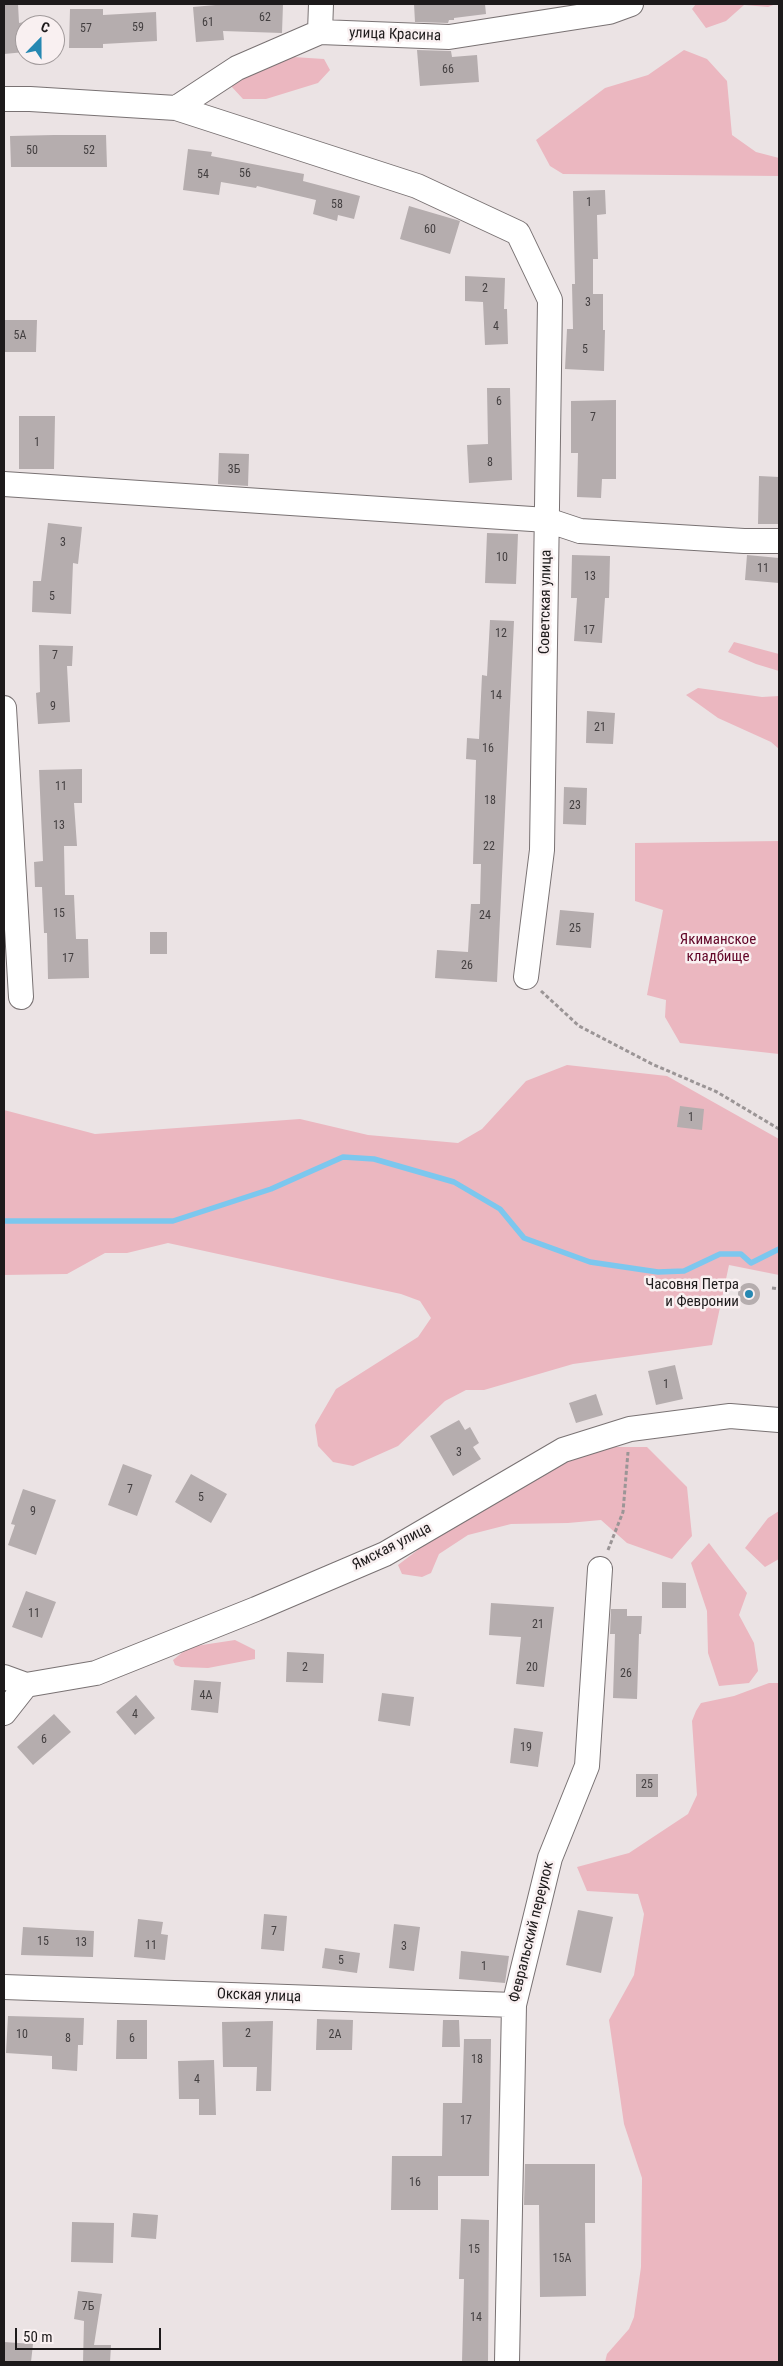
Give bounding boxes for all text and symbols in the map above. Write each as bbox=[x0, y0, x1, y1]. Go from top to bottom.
house number: 62 bbox=[259, 11, 271, 25]
north arrow bbox=[15, 15, 65, 65]
house number: 61 bbox=[202, 16, 214, 30]
text: С bbox=[39, 18, 52, 36]
house number: 59 bbox=[132, 21, 144, 35]
house number: 57 bbox=[80, 22, 92, 36]
street label: улица Красина bbox=[349, 24, 441, 46]
house number: 66 bbox=[442, 63, 454, 77]
house number: 50 bbox=[26, 144, 38, 158]
house number: 52 bbox=[83, 144, 95, 158]
house number: 56 bbox=[239, 167, 251, 181]
house number: 54 bbox=[197, 168, 209, 182]
house number: 1 bbox=[586, 196, 592, 210]
house number: 58 bbox=[331, 198, 343, 212]
house number: 60 bbox=[424, 223, 436, 237]
house number: 2 bbox=[482, 282, 488, 296]
house number: 3 bbox=[585, 296, 591, 310]
house number: 4 bbox=[493, 320, 499, 334]
house number: 5А bbox=[14, 329, 26, 343]
house number: 5 bbox=[582, 343, 588, 357]
house number: 6 bbox=[496, 395, 502, 409]
house number: 7 bbox=[590, 411, 596, 425]
house number: 1 bbox=[34, 436, 40, 450]
house number: 8 bbox=[487, 456, 493, 470]
house number: 3Б bbox=[228, 463, 240, 477]
house number: 3 bbox=[60, 536, 66, 550]
street label: Советская улица bbox=[536, 550, 556, 654]
house number: 10 bbox=[496, 551, 508, 565]
house number: 11 bbox=[757, 562, 769, 576]
house number: 13 bbox=[584, 570, 596, 584]
house number: 5 bbox=[49, 590, 55, 604]
house number: 17 bbox=[583, 624, 595, 638]
house number: 12 bbox=[495, 627, 507, 641]
house number: 7 bbox=[52, 649, 58, 663]
house number: 14 bbox=[490, 689, 502, 703]
house number: 9 bbox=[50, 700, 56, 714]
house number: 21 bbox=[594, 721, 606, 735]
house number: 16 bbox=[482, 742, 494, 756]
house number: 11 bbox=[55, 780, 67, 794]
house number: 18 bbox=[484, 794, 496, 808]
house number: 23 bbox=[569, 799, 581, 813]
house number: 13 bbox=[53, 819, 65, 833]
house number: 22 bbox=[483, 840, 495, 854]
house number: 15 bbox=[53, 907, 65, 921]
house number: 24 bbox=[479, 909, 491, 923]
house number: 25 bbox=[569, 922, 581, 936]
park label: Якиманское кладбище bbox=[680, 931, 756, 966]
house number: 17 bbox=[62, 952, 74, 966]
house number: 26 bbox=[461, 959, 473, 973]
house number: 1 bbox=[688, 1111, 694, 1125]
place label: Часовня Петра и Февронии bbox=[645, 1276, 739, 1311]
marker: Часовня Петра и Февронии bbox=[743, 1288, 755, 1300]
house number: 1 bbox=[663, 1378, 669, 1392]
house number: 3 bbox=[456, 1446, 462, 1460]
house number: 7 bbox=[127, 1483, 133, 1497]
house number: 5 bbox=[198, 1491, 204, 1505]
house number: 9 bbox=[30, 1505, 36, 1519]
street label: Ямская улица bbox=[349, 1519, 435, 1575]
house number: 11 bbox=[28, 1607, 40, 1621]
house number: 21 bbox=[532, 1618, 544, 1632]
house number: 2 bbox=[302, 1661, 308, 1675]
house number: 20 bbox=[526, 1661, 538, 1675]
house number: 26 bbox=[620, 1667, 632, 1681]
house number: 4А bbox=[200, 1689, 212, 1703]
house number: 4 bbox=[132, 1708, 138, 1722]
house number: 6 bbox=[41, 1733, 47, 1747]
house number: 19 bbox=[520, 1741, 532, 1755]
house number: 25 bbox=[641, 1778, 653, 1792]
street label: Февральский переулок bbox=[506, 1860, 558, 2004]
house number: 7 bbox=[271, 1925, 277, 1939]
house number: 15 bbox=[37, 1935, 49, 1949]
house number: 13 bbox=[75, 1936, 87, 1950]
house number: 11 bbox=[145, 1939, 157, 1953]
house number: 3 bbox=[401, 1940, 407, 1954]
house number: 5 bbox=[338, 1954, 344, 1968]
house number: 1 bbox=[481, 1960, 487, 1974]
street label: Окская улица bbox=[217, 1986, 301, 2006]
house number: 2 bbox=[245, 2027, 251, 2041]
house number: 10 bbox=[16, 2028, 28, 2042]
house number: 2А bbox=[329, 2028, 341, 2042]
house number: 8 bbox=[65, 2032, 71, 2046]
house number: 6 bbox=[129, 2032, 135, 2046]
house number: 18 bbox=[471, 2053, 483, 2067]
house number: 4 bbox=[194, 2073, 200, 2087]
house number: 17 bbox=[460, 2114, 472, 2128]
house number: 16 bbox=[409, 2176, 421, 2190]
house number: 15 bbox=[468, 2243, 480, 2257]
house number: 15А bbox=[553, 2252, 571, 2266]
house number: 7Б bbox=[82, 2300, 94, 2314]
house number: 14 bbox=[470, 2311, 482, 2325]
scale bar bbox=[18, 2318, 164, 2350]
text: 50 m bbox=[23, 2328, 53, 2346]

